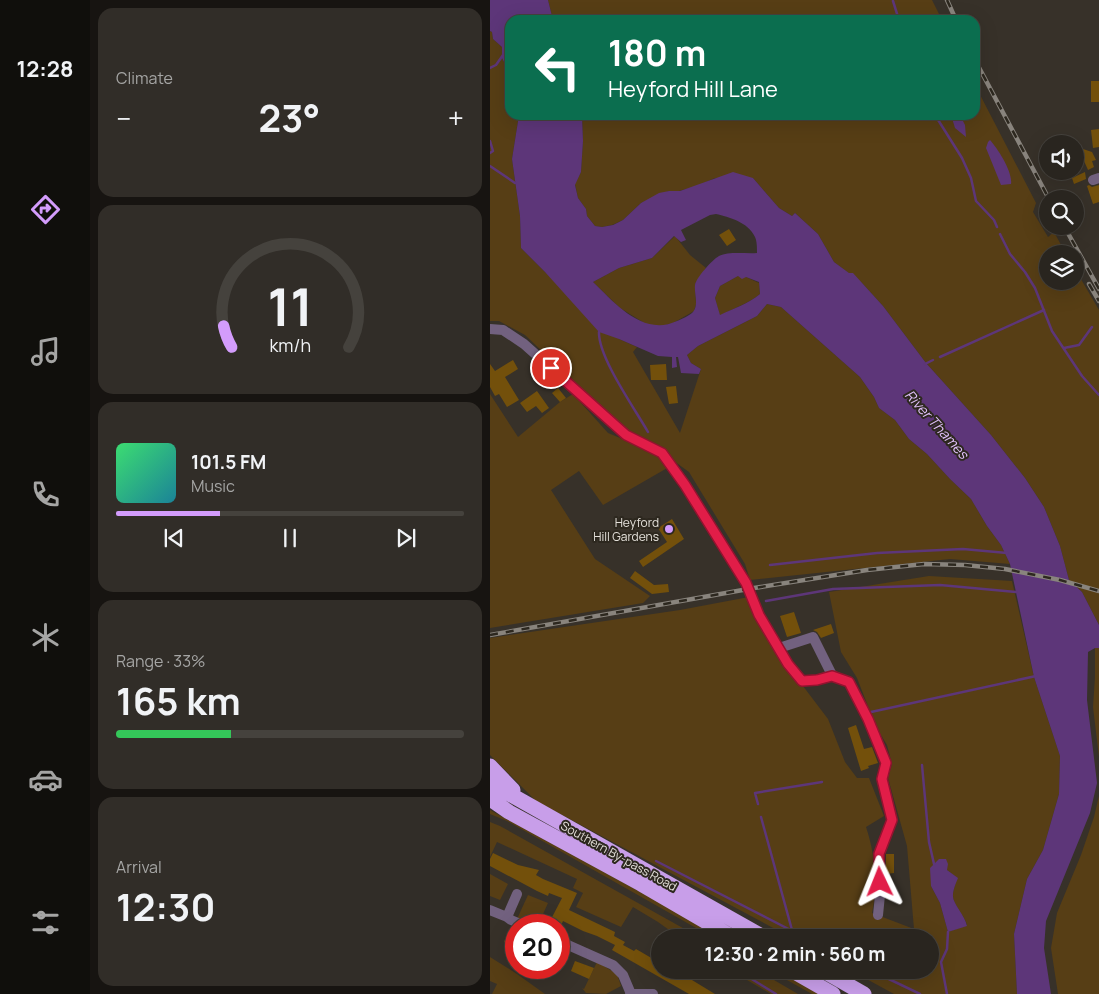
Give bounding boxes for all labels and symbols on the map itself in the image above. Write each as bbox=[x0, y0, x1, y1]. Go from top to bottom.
pin bbox=[530, 347, 572, 389]
water label: River Thames bbox=[901, 385, 974, 464]
place label: Heyford Hill Gardens bbox=[593, 514, 659, 545]
marker: Heyford Hill Gardens bbox=[663, 523, 675, 535]
street label: Southern By-pass Road bbox=[558, 817, 680, 895]
position arrow bbox=[853, 855, 905, 907]
speed limit sign: 20 bbox=[505, 914, 570, 979]

